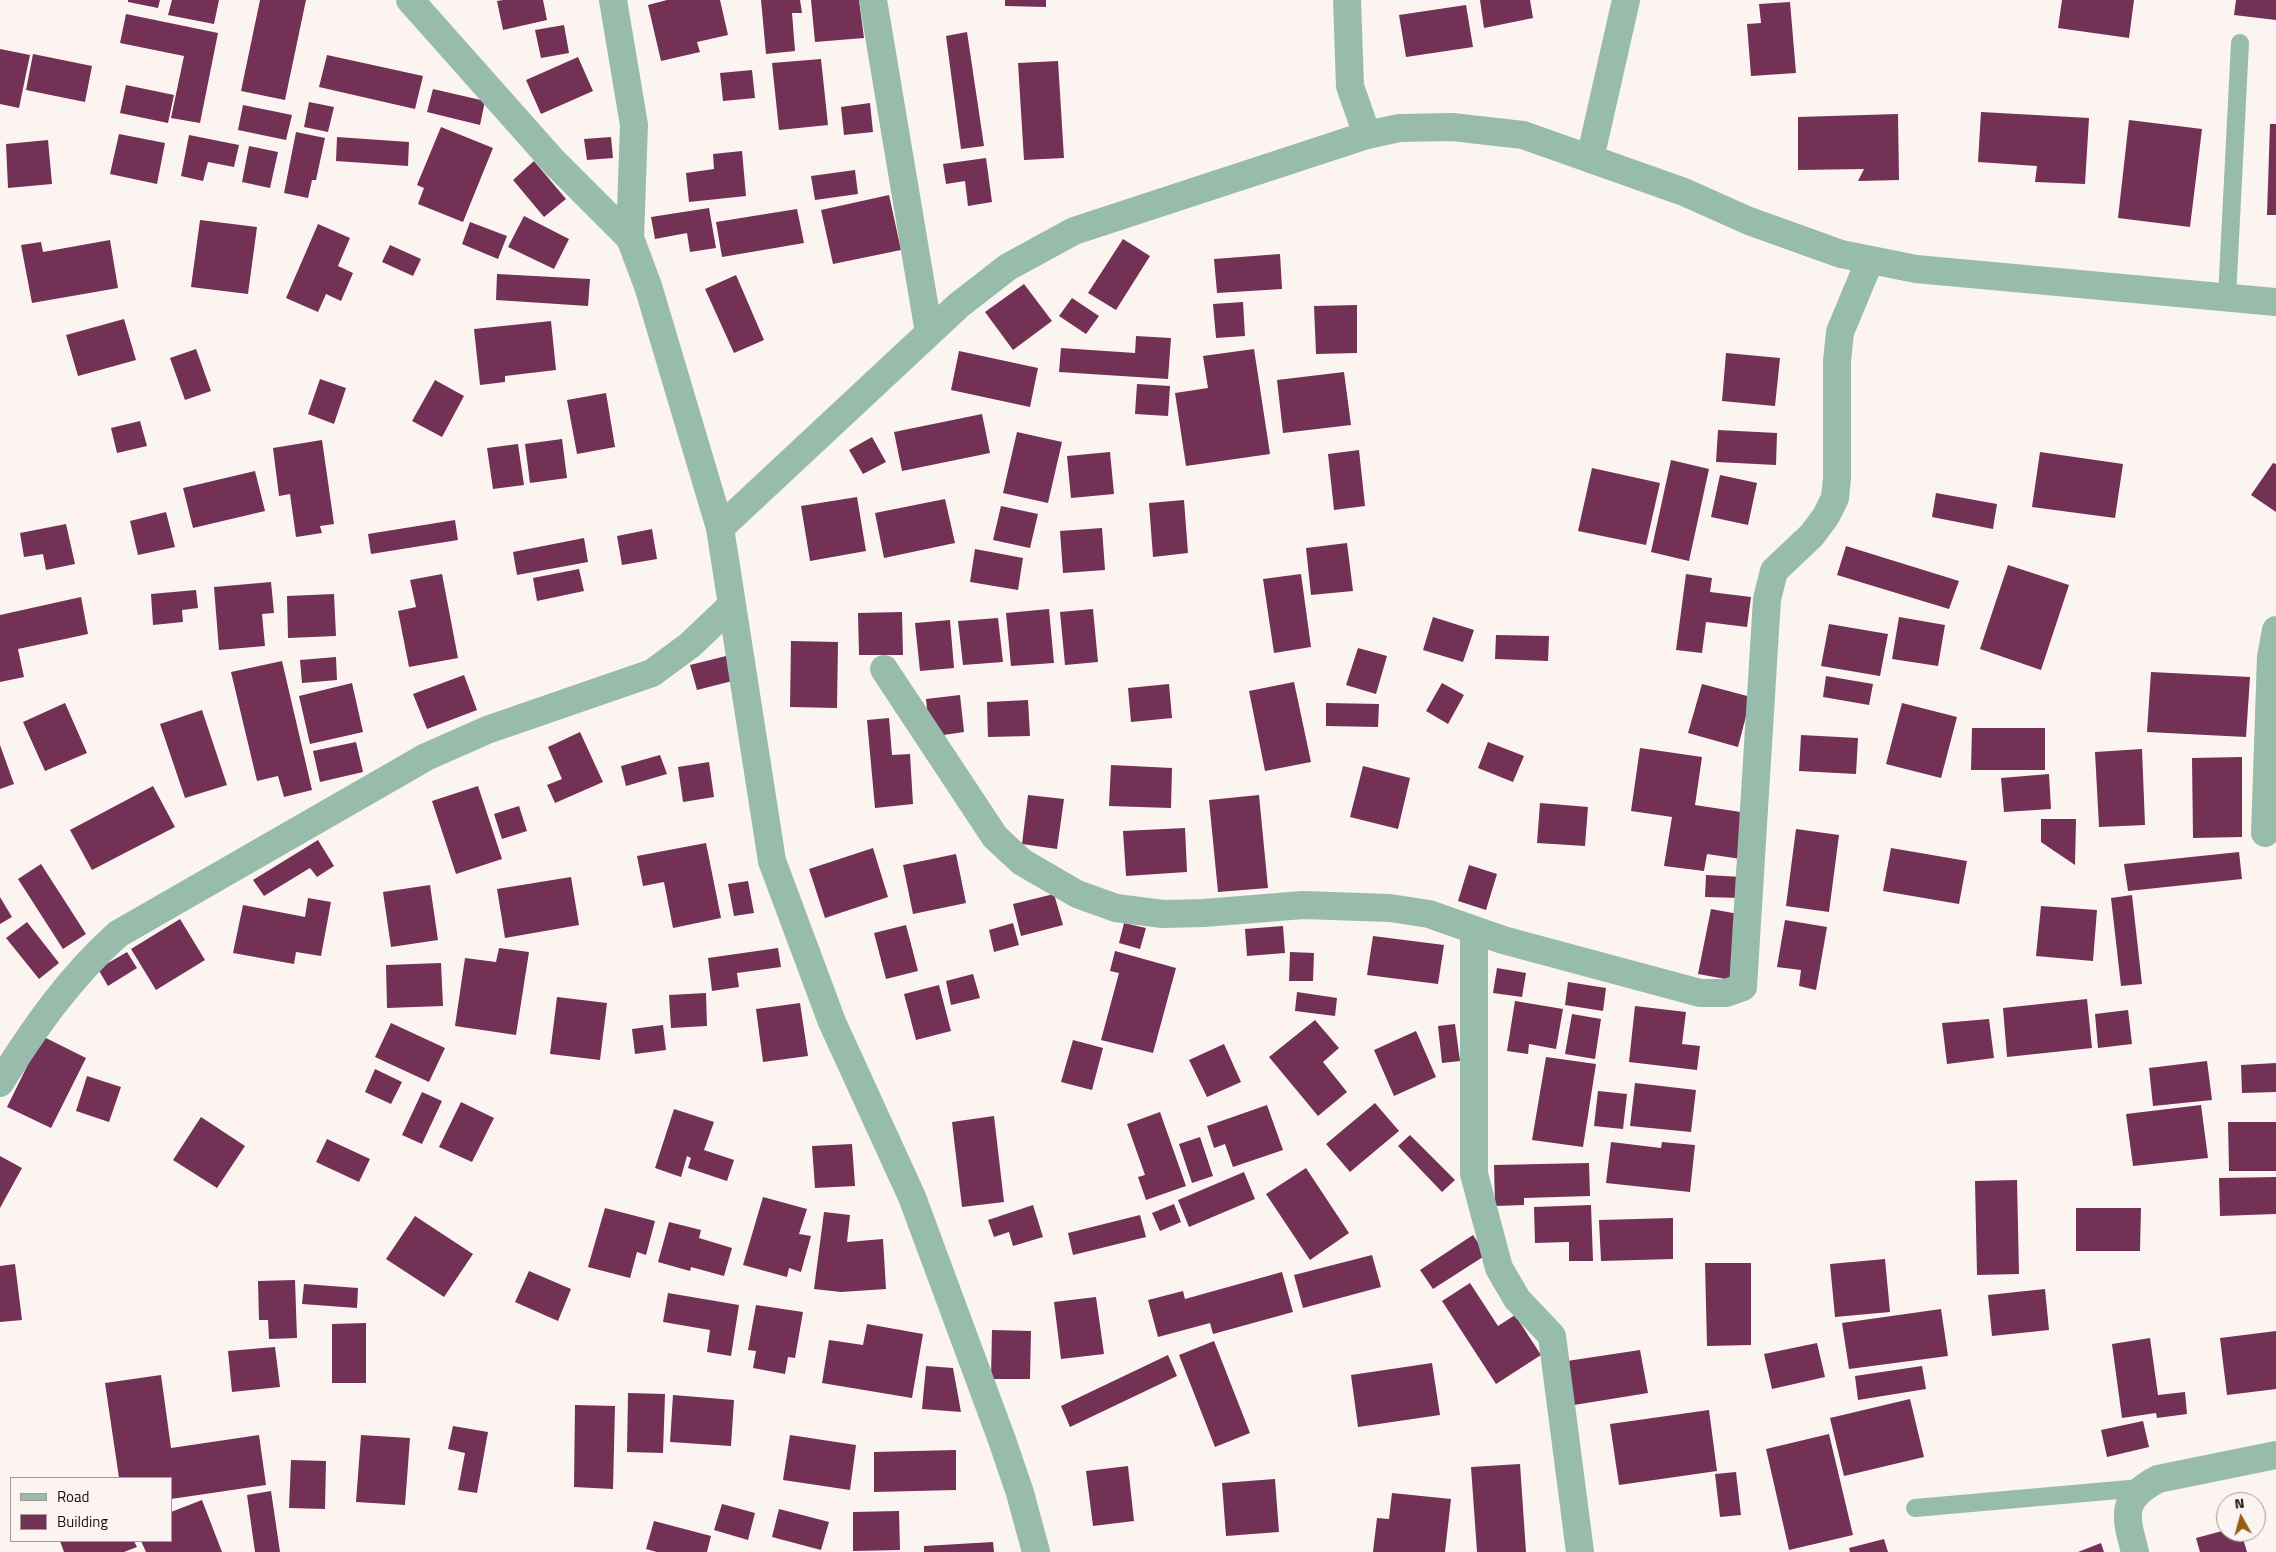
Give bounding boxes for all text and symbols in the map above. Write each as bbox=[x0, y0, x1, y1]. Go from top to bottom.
legend bbox=[10, 1477, 172, 1542]
text: Road bbox=[57, 1485, 89, 1508]
north arrow bbox=[2216, 1492, 2266, 1542]
text: N bbox=[2233, 1492, 2245, 1514]
text: Building bbox=[57, 1510, 108, 1533]

